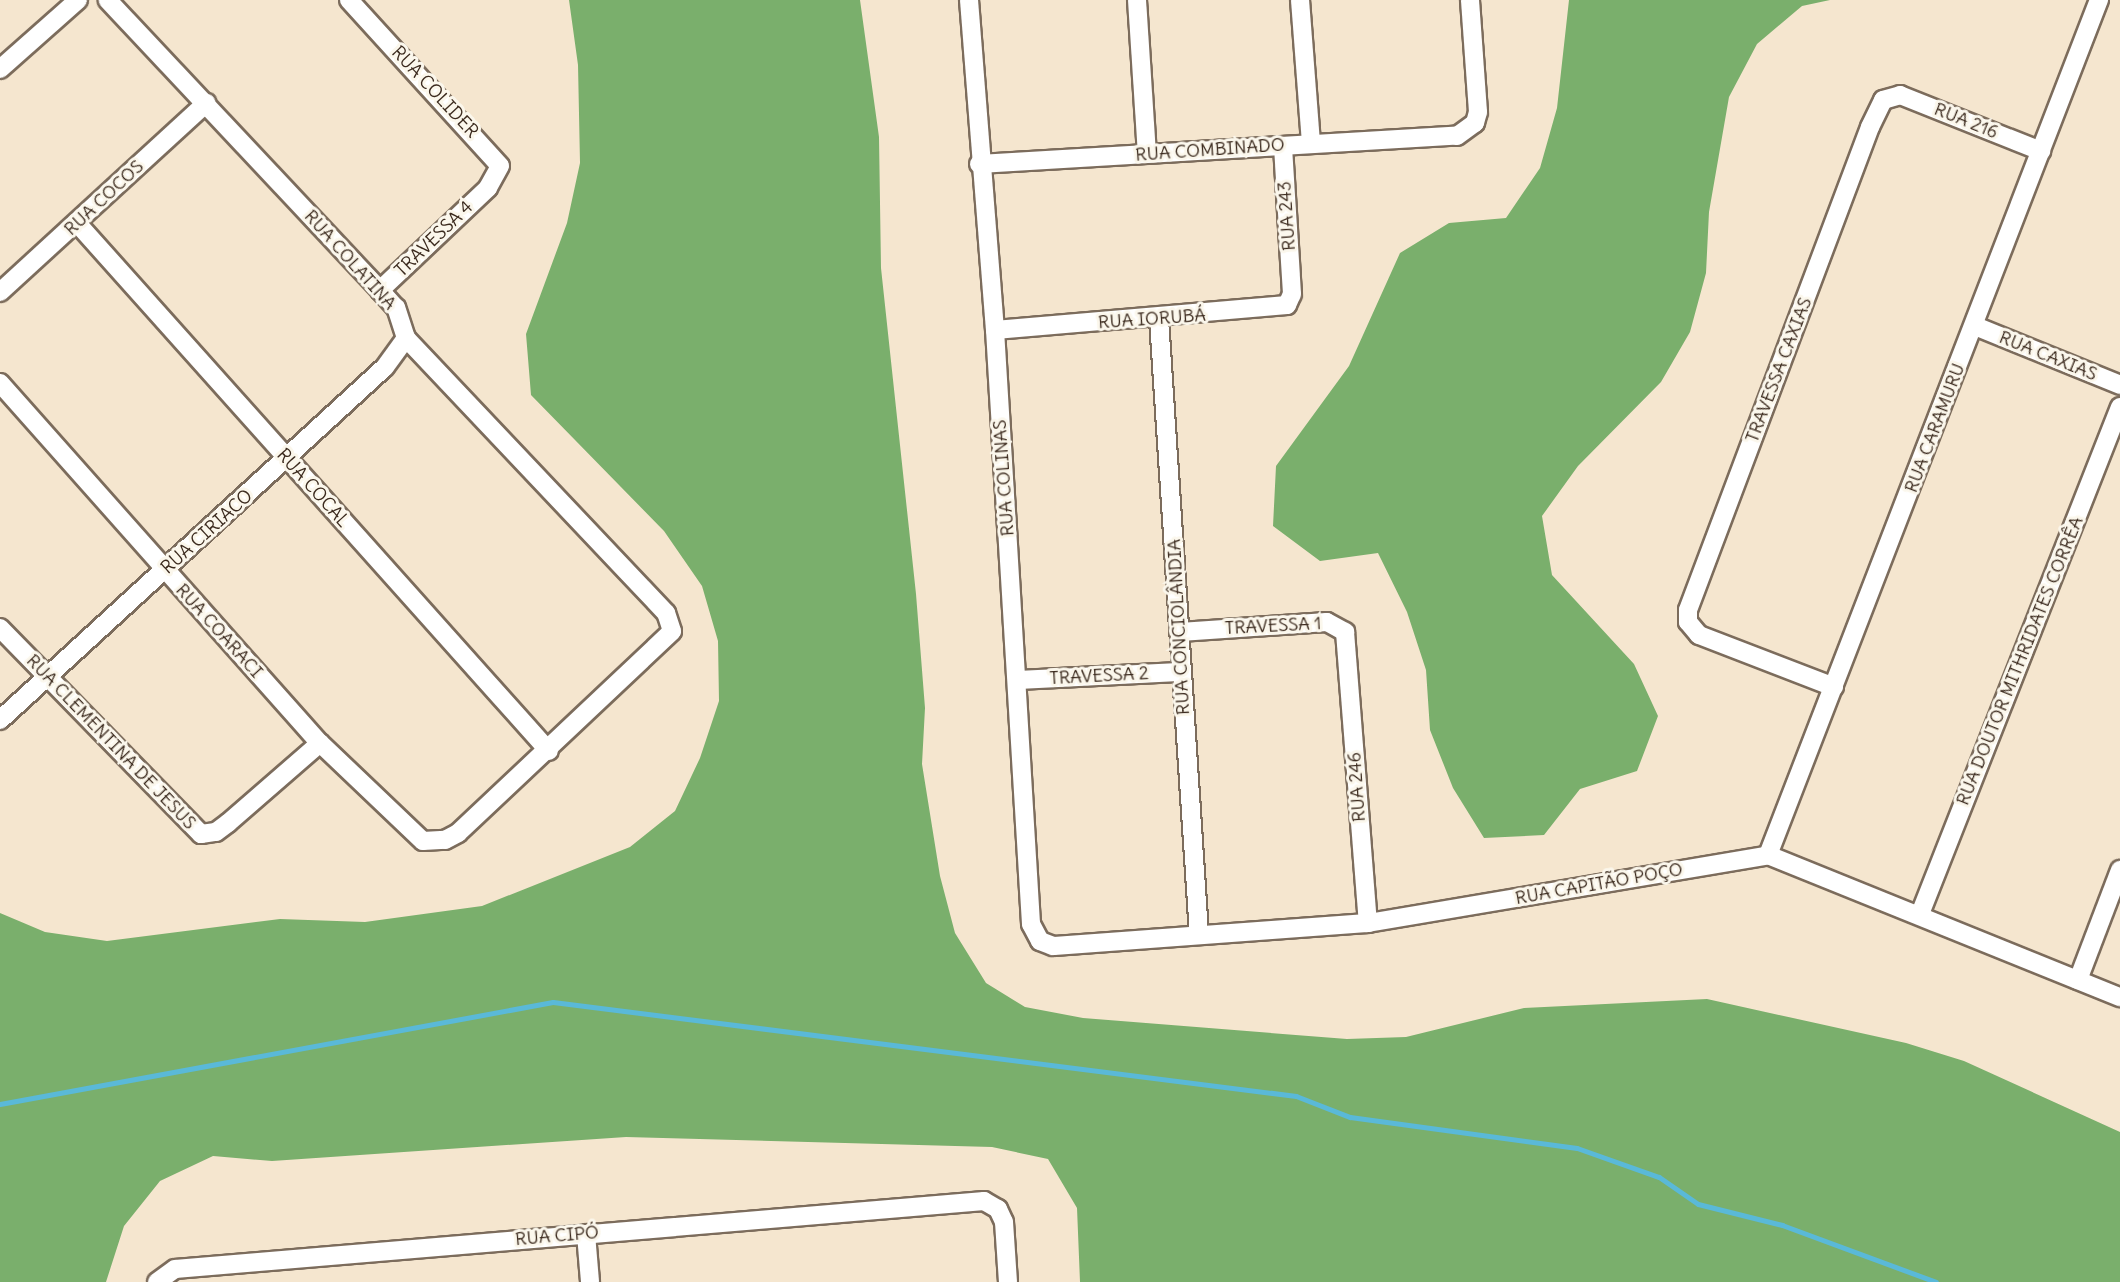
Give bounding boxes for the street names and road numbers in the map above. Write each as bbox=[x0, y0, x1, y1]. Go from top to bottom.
street label: RUA COLIDER bbox=[387, 42, 483, 142]
street label: RUA 216 bbox=[1931, 98, 2001, 144]
street label: RUA COMBINADO bbox=[1135, 134, 1285, 166]
street label: RUA COCOS bbox=[60, 156, 148, 240]
street label: RUA 243 bbox=[1274, 180, 1300, 252]
street label: TRAVESSA 4 bbox=[391, 197, 477, 281]
street label: RUA COLATINA bbox=[300, 206, 400, 314]
street label: TRAVESSA CAXIAS bbox=[1741, 294, 1817, 446]
street label: RUA IORUBÁ bbox=[1097, 304, 1207, 334]
street label: RUA CAXIAS bbox=[1996, 327, 2100, 385]
street label: RUA CARAMURU bbox=[1900, 360, 1970, 496]
street label: RUA COLINAS bbox=[989, 419, 1019, 537]
street label: RUA COCAL bbox=[272, 444, 354, 532]
street label: RUA CIRIACO bbox=[157, 485, 257, 579]
street label: RUA DOUTOR MITHRIDATES CORRÊA bbox=[1952, 514, 2088, 808]
street label: RUA CONCIOLÂNDIA bbox=[1164, 538, 1194, 716]
street label: RUA COARACI bbox=[171, 579, 267, 683]
street label: TRAVESSA 1 bbox=[1224, 613, 1322, 639]
street label: RUA CLEMENTINA DE JESUS bbox=[22, 650, 200, 834]
street label: TRAVESSA 2 bbox=[1049, 663, 1149, 689]
street label: RUA 246 bbox=[1344, 751, 1370, 823]
street label: RUA CAPITÃO POÇO bbox=[1514, 859, 1684, 909]
street label: RUA CIPÓ bbox=[514, 1222, 600, 1250]

